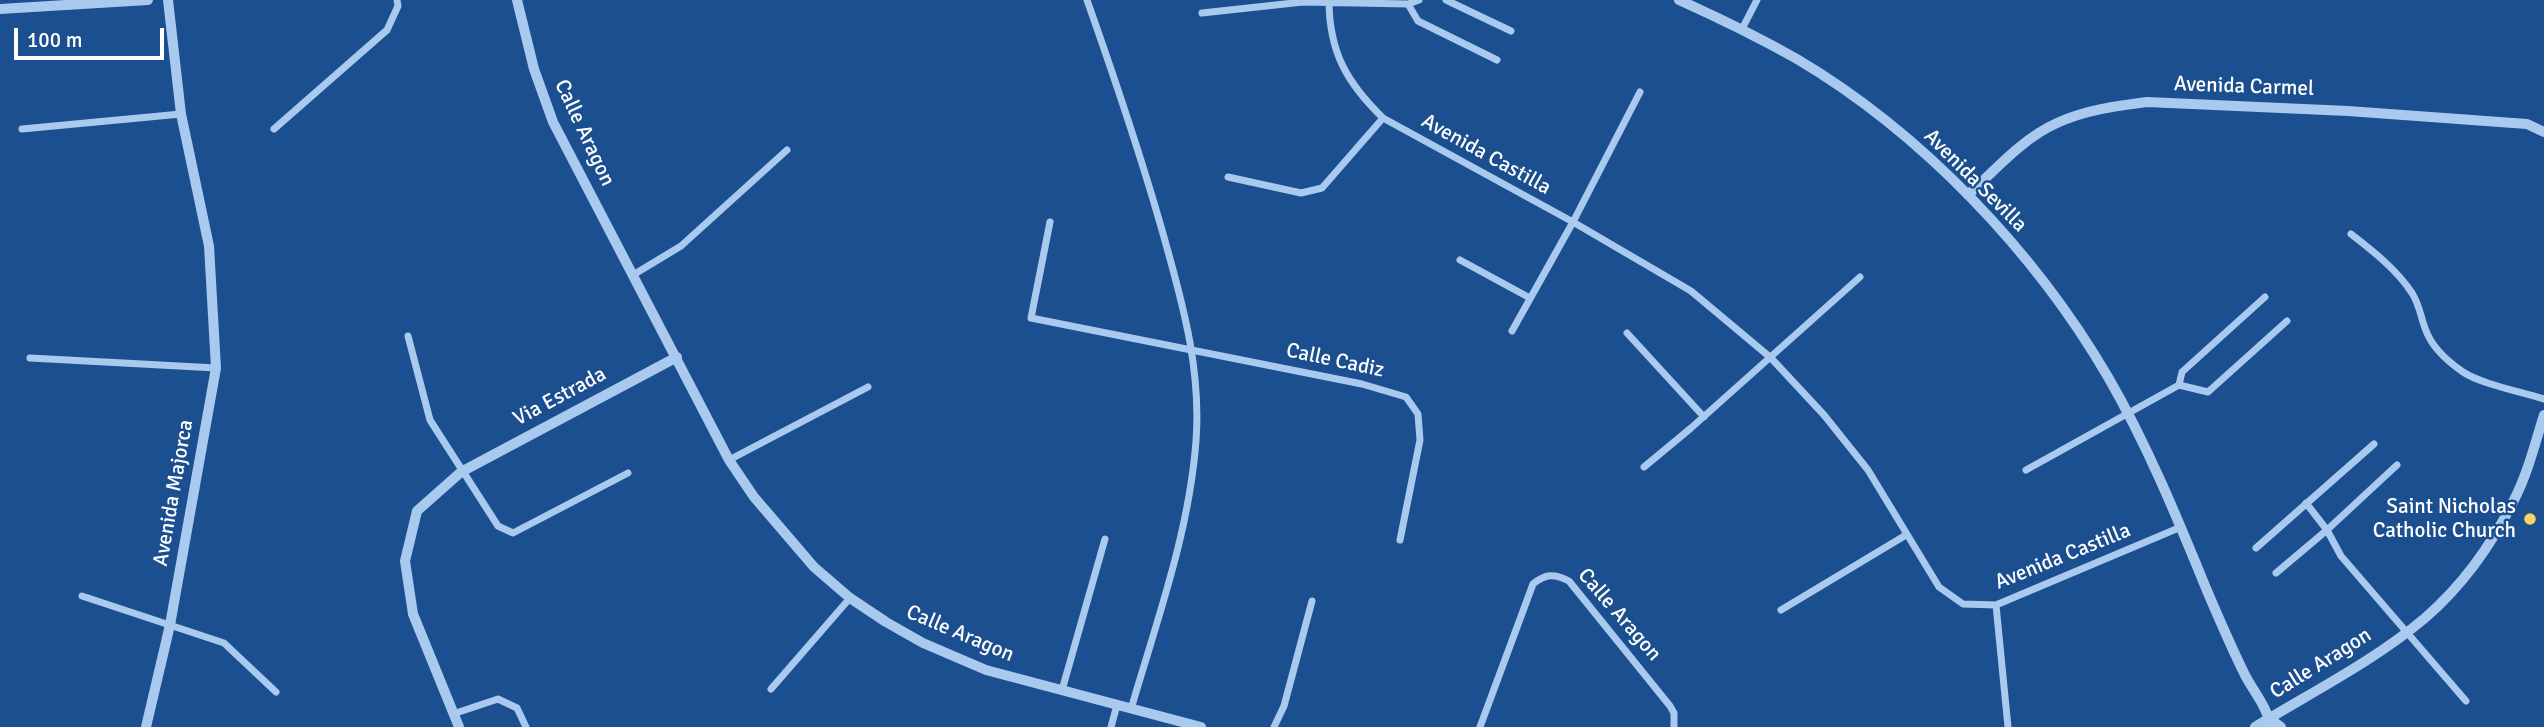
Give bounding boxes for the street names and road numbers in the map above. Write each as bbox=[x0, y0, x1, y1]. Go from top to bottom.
street label: Avenida Carmel bbox=[2174, 72, 2314, 102]
street label: Calle Aragon bbox=[548, 76, 620, 190]
street label: Avenida Castilla bbox=[1417, 109, 1555, 201]
street label: Avenida Sevilla bbox=[1918, 124, 2032, 238]
street label: Calle Cadiz bbox=[1284, 338, 1386, 384]
street label: Via Estrada bbox=[509, 362, 611, 432]
street label: Avenida Majorca bbox=[149, 418, 199, 568]
street label: Avenida Castilla bbox=[1991, 518, 2135, 596]
street label: Calle Aragon bbox=[1572, 563, 1666, 667]
street label: Calle Aragon bbox=[902, 600, 1018, 668]
street label: Calle Aragon bbox=[2266, 623, 2376, 705]

